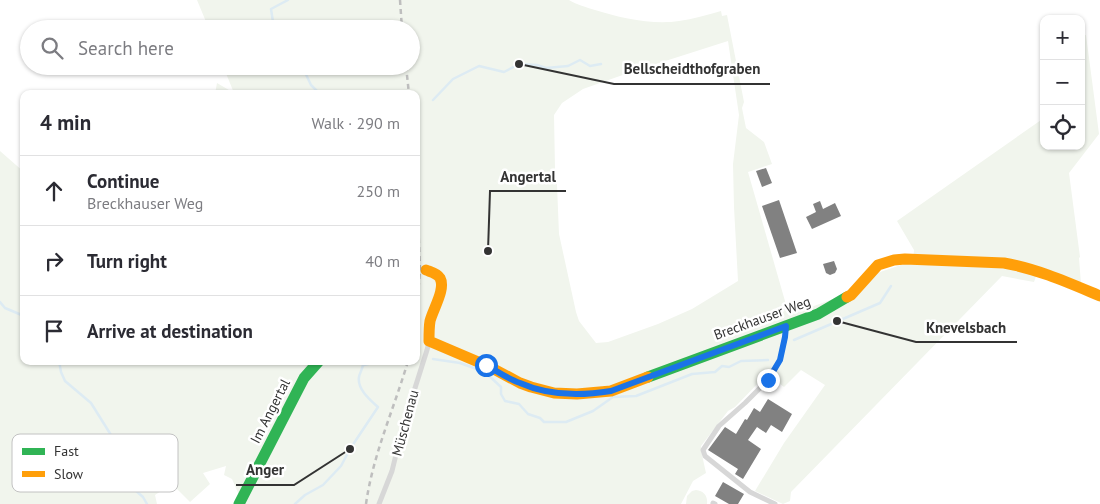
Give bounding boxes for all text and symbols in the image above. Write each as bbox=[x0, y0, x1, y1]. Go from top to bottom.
map controls bbox=[1040, 15, 1085, 150]
button: + bbox=[1040, 15, 1085, 60]
search box bbox=[20, 20, 420, 75]
icon: search bbox=[38, 34, 66, 62]
text: Search here bbox=[78, 36, 174, 60]
callout: Bellscheidthofgraben bbox=[614, 54, 770, 84]
text: Bellscheidthofgraben bbox=[624, 59, 760, 78]
button: − bbox=[1040, 60, 1085, 105]
button: locate bbox=[1040, 105, 1085, 150]
text: 4 min bbox=[40, 109, 91, 136]
text: Walk · 290 m bbox=[311, 113, 400, 133]
callout: Angertal bbox=[490, 161, 566, 191]
text: Angertal bbox=[500, 167, 556, 186]
text: Continue bbox=[87, 169, 159, 193]
icon: ahead bbox=[40, 177, 68, 205]
text: 250 m bbox=[357, 181, 400, 201]
text: Breckhauser Weg bbox=[87, 193, 203, 213]
icon: right bbox=[40, 247, 68, 275]
text: Turn right bbox=[87, 249, 167, 273]
text: 40 m bbox=[365, 251, 400, 271]
street label: Breckhauser Weg bbox=[711, 292, 813, 344]
callout: Knevelsbach bbox=[916, 312, 1017, 342]
icon: arrive bbox=[40, 317, 68, 345]
text: Knevelsbach bbox=[926, 318, 1006, 337]
text: Arrive at destination bbox=[87, 319, 253, 343]
route start bbox=[475, 354, 498, 377]
route end bbox=[757, 369, 780, 392]
street label: Im Angertal bbox=[246, 376, 294, 446]
street label: Müschenau bbox=[388, 388, 422, 458]
legend bbox=[12, 434, 178, 492]
text: Fast bbox=[54, 442, 79, 460]
callout: Anger bbox=[236, 455, 294, 485]
text: Anger bbox=[246, 460, 285, 479]
text: Slow bbox=[54, 465, 84, 483]

